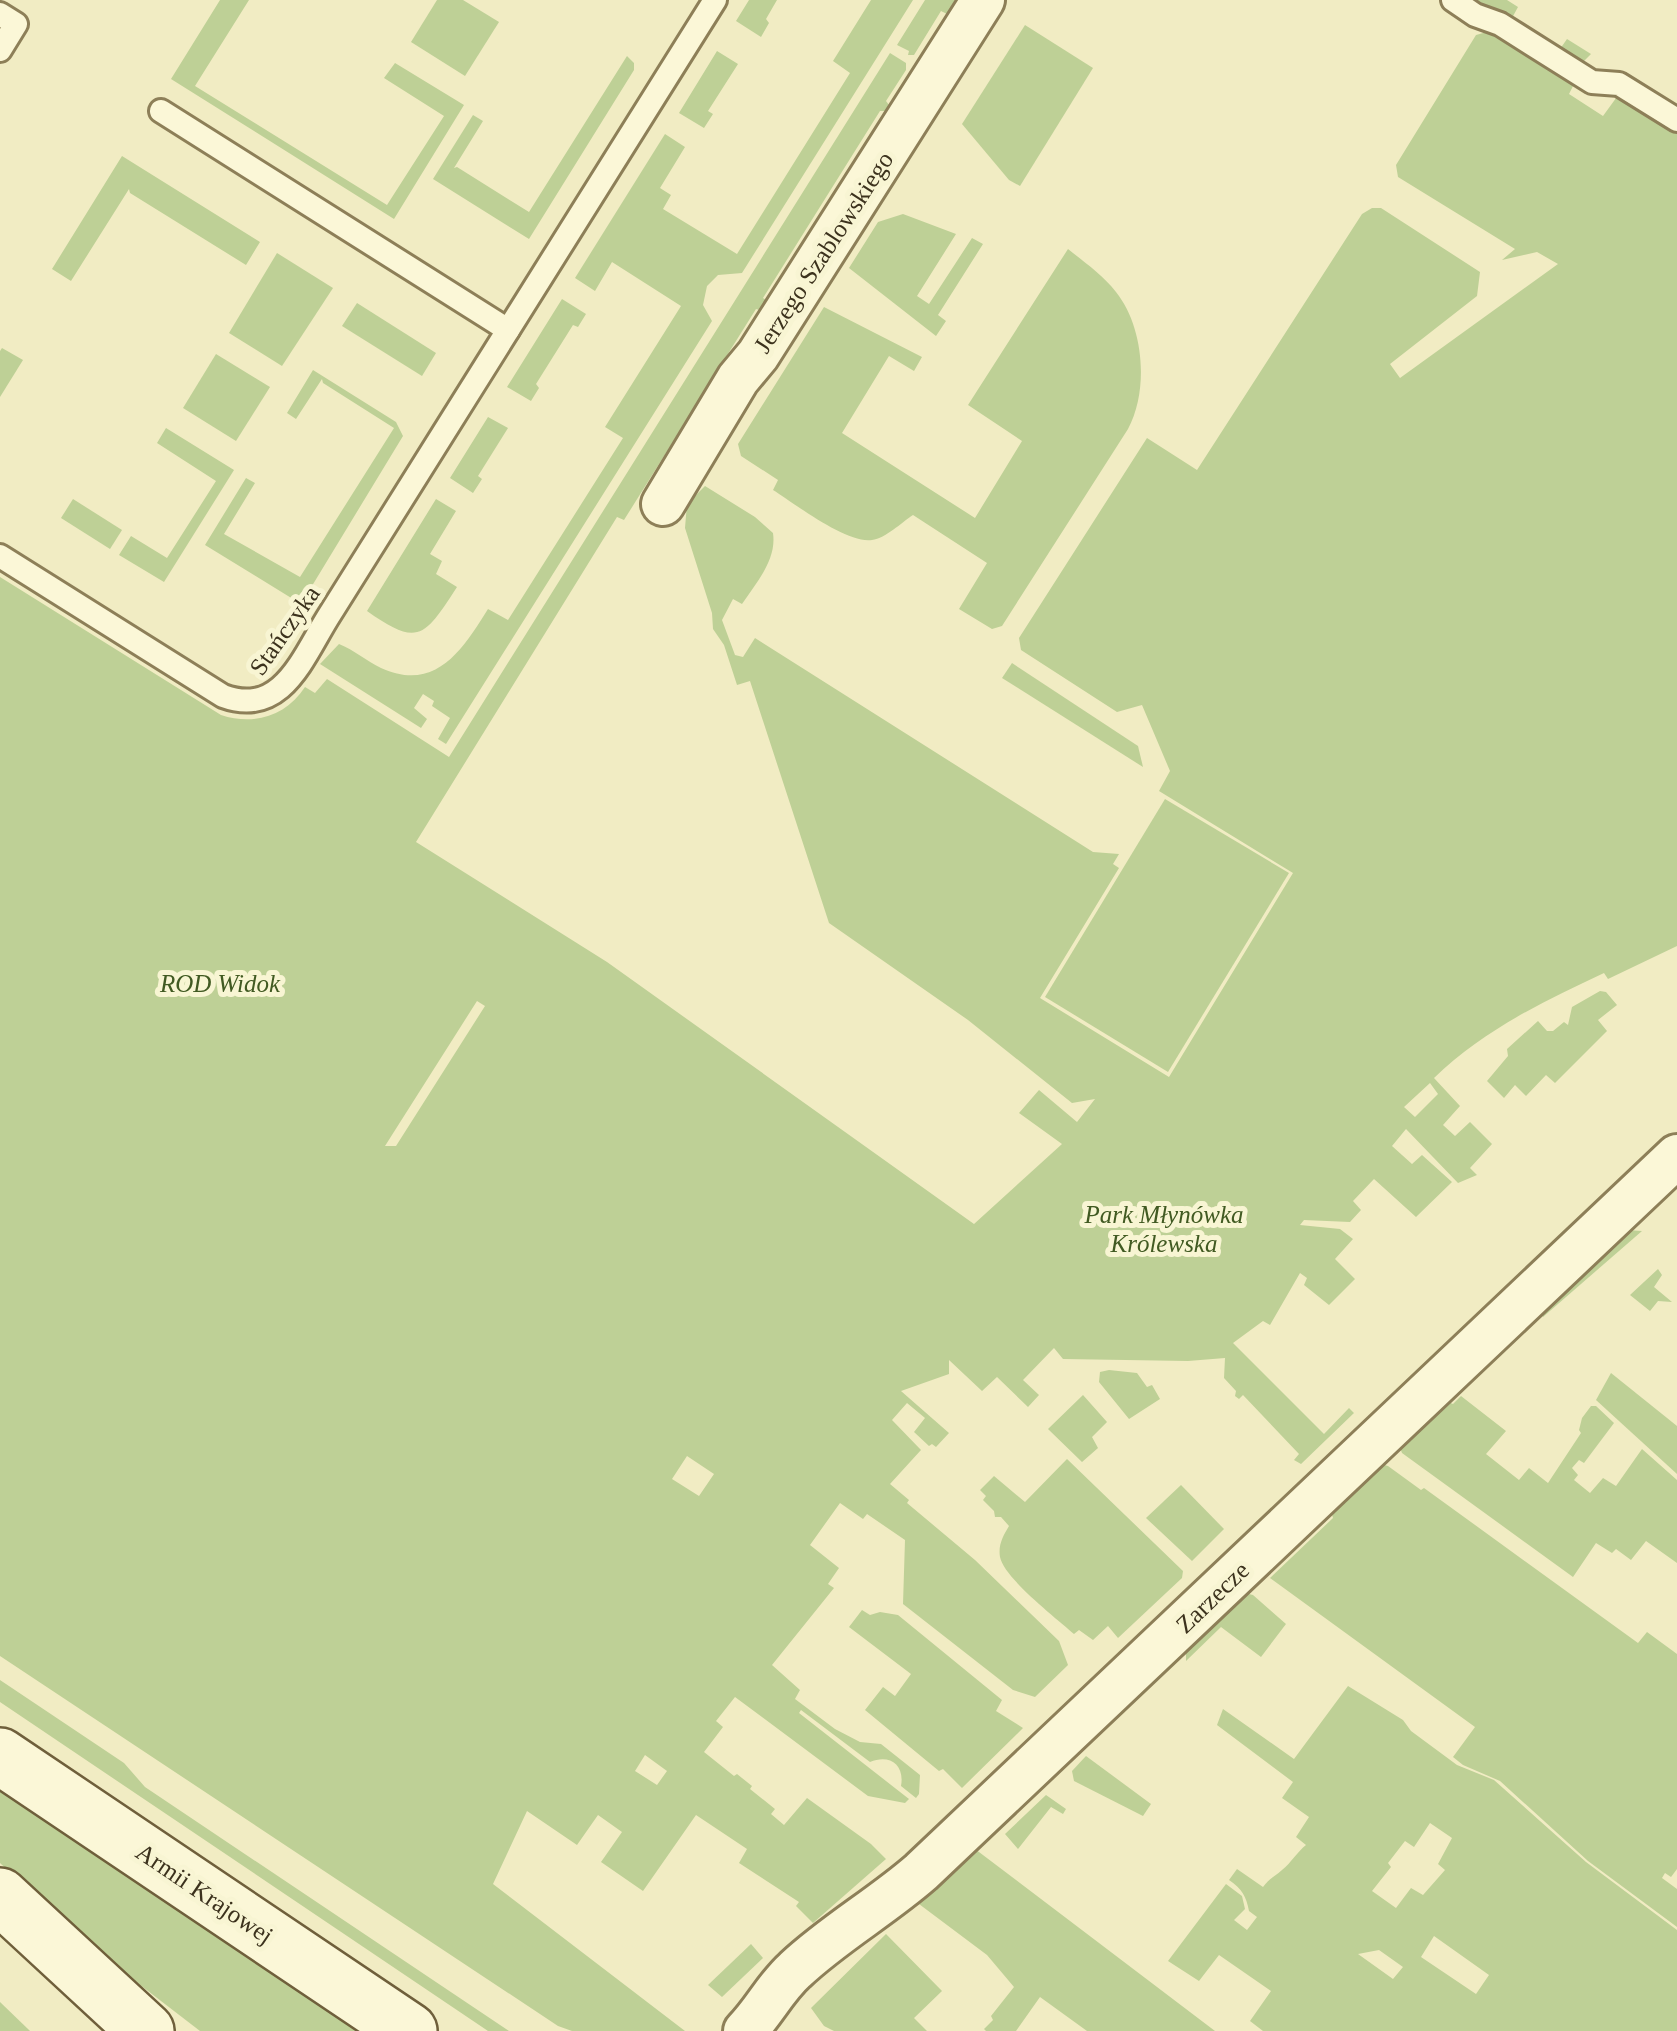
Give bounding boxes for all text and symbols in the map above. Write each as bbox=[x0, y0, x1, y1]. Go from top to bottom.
street label: Jerzego Szablowskiego bbox=[748, 147, 898, 358]
street label: Stańczyka bbox=[244, 580, 325, 680]
park label: ROD Widok bbox=[159, 970, 281, 997]
park label: Park Młynówka Królewska bbox=[1084, 1201, 1243, 1257]
street label: Zarzecze bbox=[1171, 1556, 1254, 1638]
street label: Armii Krajowej bbox=[131, 1838, 278, 1949]

